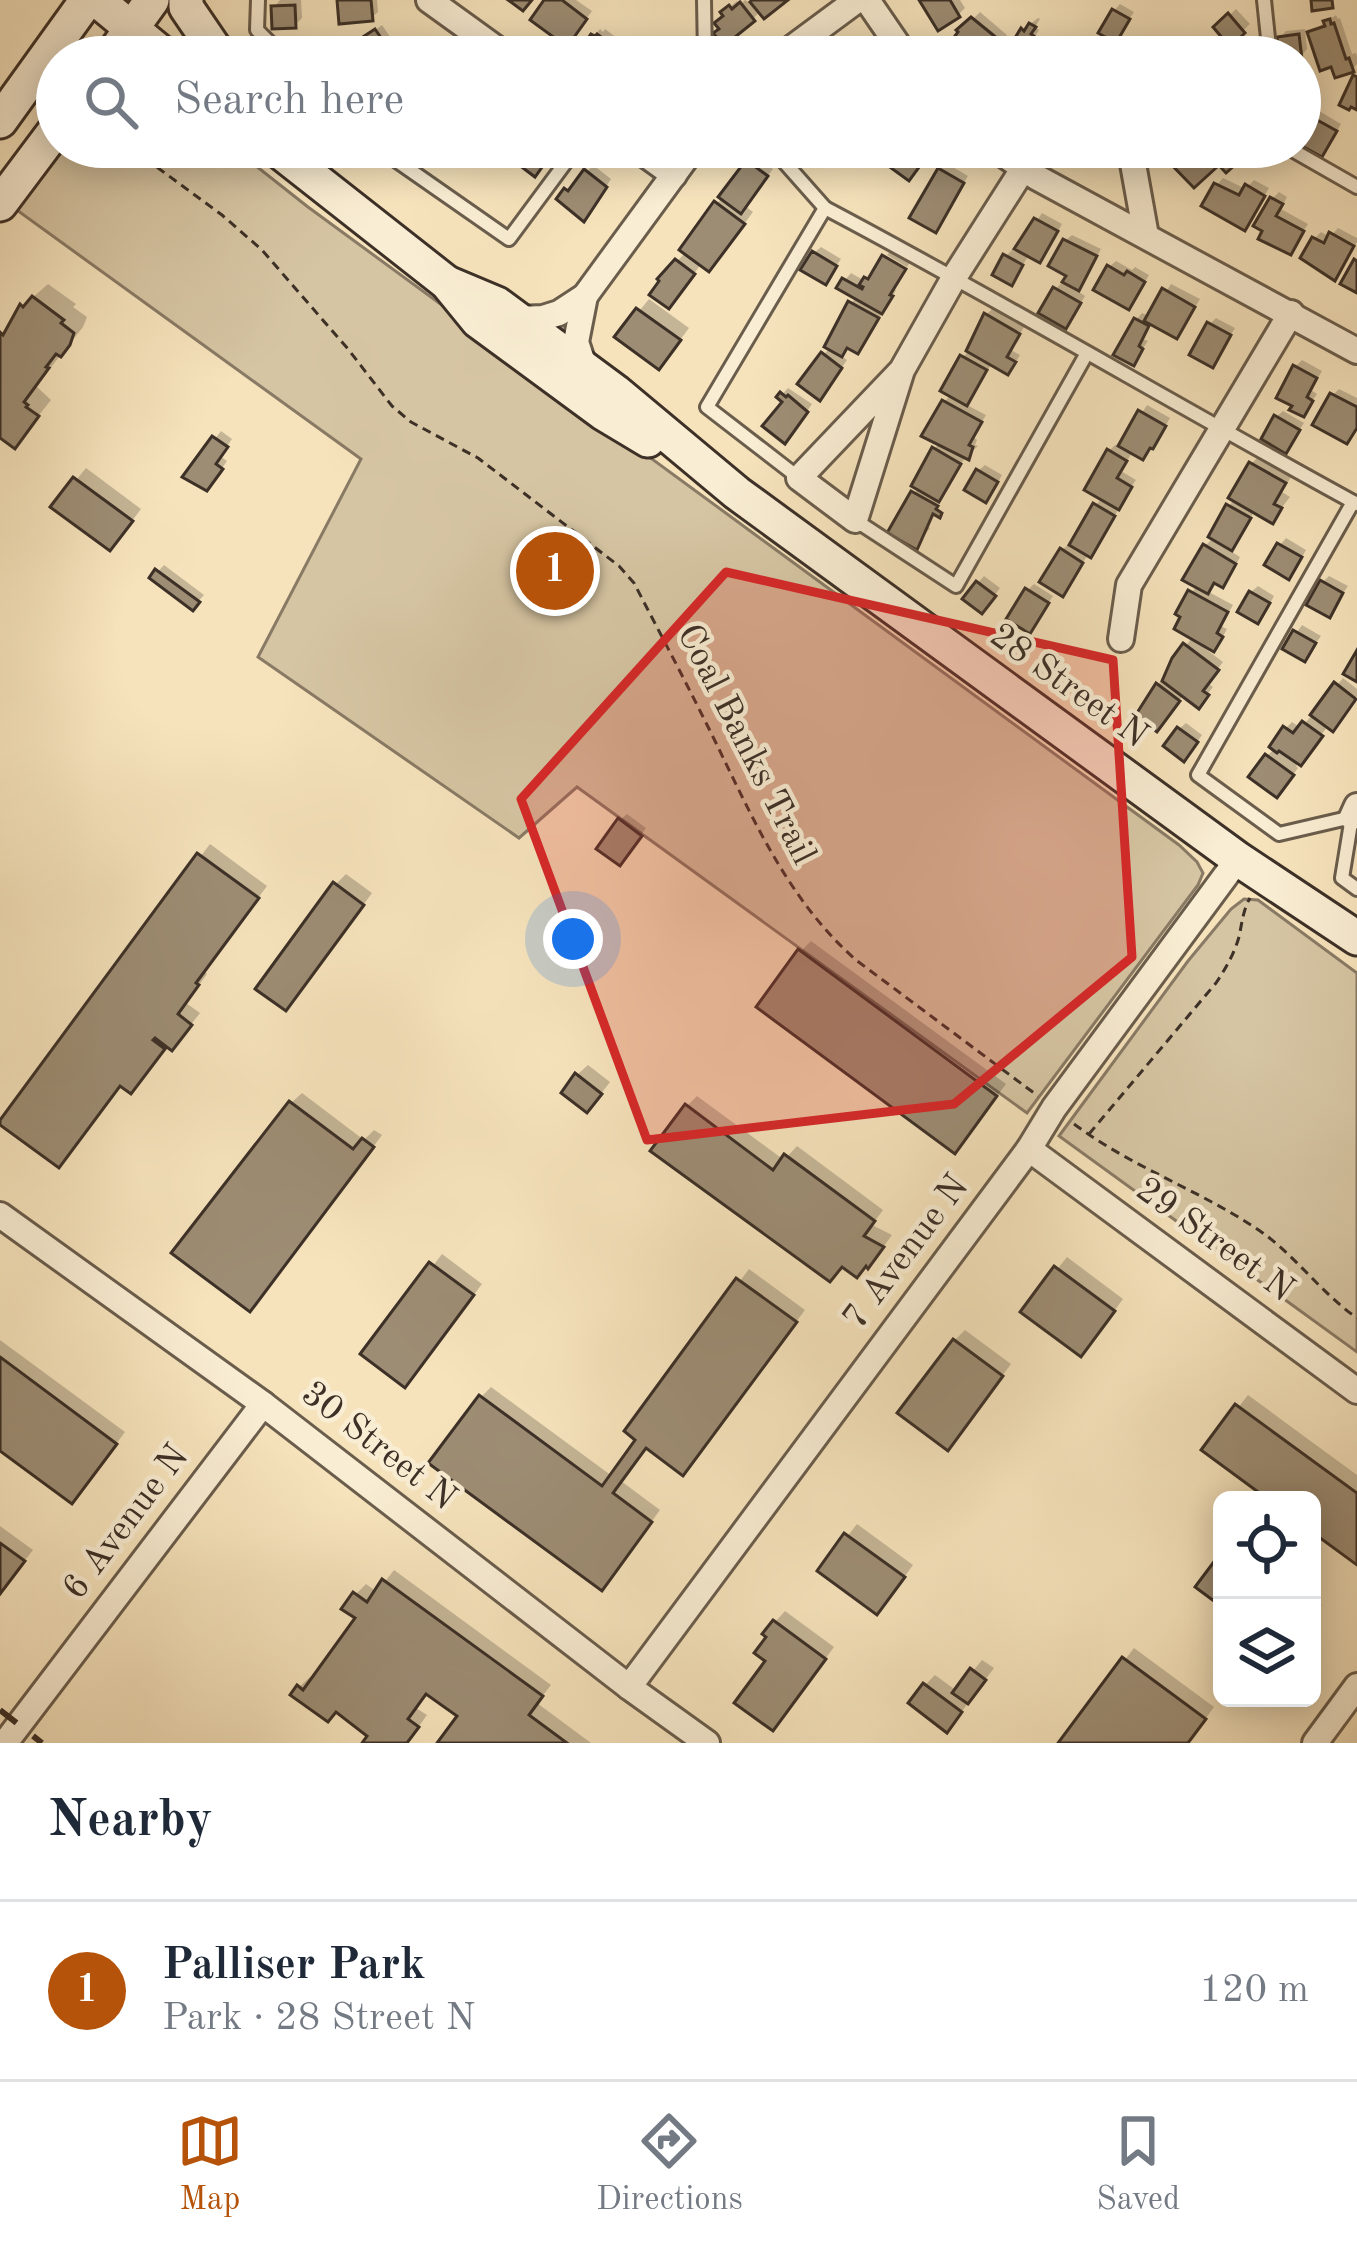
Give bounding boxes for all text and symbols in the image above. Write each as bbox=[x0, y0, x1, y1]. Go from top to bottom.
search box bbox=[36, 36, 1321, 168]
icon: search bbox=[78, 69, 144, 135]
text: Search here bbox=[174, 79, 404, 124]
pin: 1 bbox=[516, 526, 594, 616]
street label: 28 Street N bbox=[983, 618, 1153, 756]
street label: Coal Banks Trail bbox=[669, 619, 821, 871]
your location bbox=[543, 909, 603, 969]
street label: 7 Avenue N bbox=[838, 1169, 976, 1337]
street label: 29 Street N bbox=[1129, 1172, 1299, 1310]
street label: 30 Street N bbox=[294, 1376, 462, 1518]
street label: 6 Avenue N bbox=[58, 1439, 196, 1607]
map controls bbox=[1213, 1491, 1321, 1707]
button: locate bbox=[1213, 1491, 1321, 1599]
button: layers bbox=[1213, 1599, 1321, 1707]
text: Nearby bbox=[48, 1796, 213, 1847]
text: Palliser Park bbox=[162, 1944, 425, 1989]
text: 1 bbox=[76, 1971, 98, 2010]
text: 120 m bbox=[1199, 1971, 1309, 2010]
text: Park · 28 Street N bbox=[162, 1999, 476, 2038]
tab: Map bbox=[177, 2108, 243, 2221]
tab: Directions bbox=[596, 2108, 743, 2221]
tab: Saved bbox=[1096, 2108, 1180, 2221]

